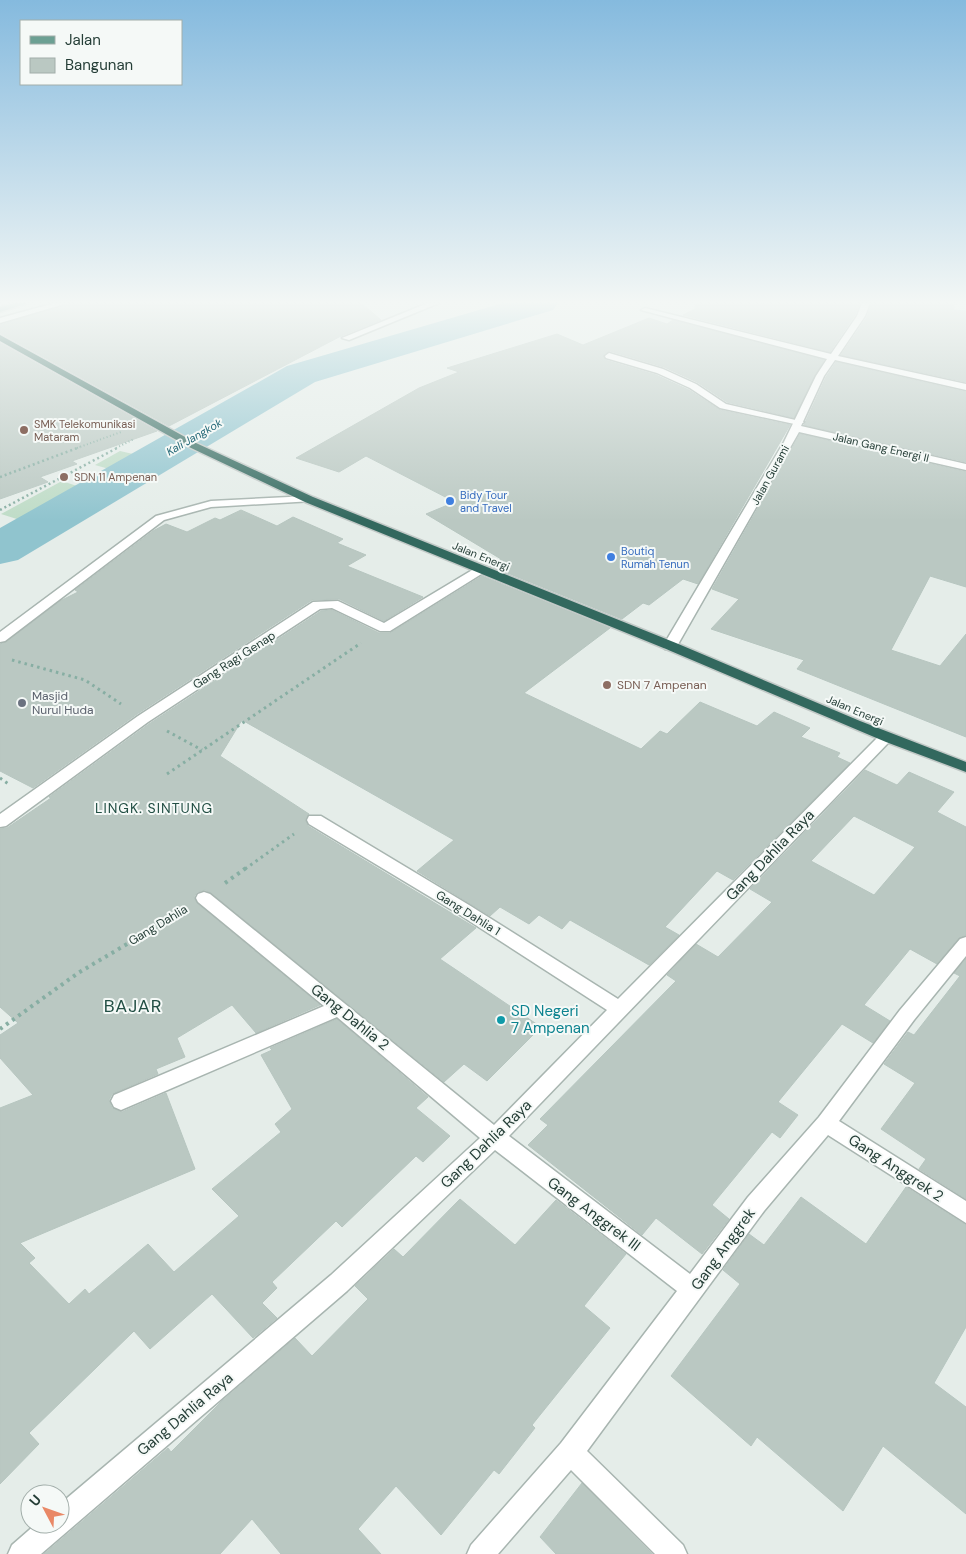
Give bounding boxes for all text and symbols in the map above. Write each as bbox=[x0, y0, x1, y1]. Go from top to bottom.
legend bbox=[20, 20, 182, 85]
text: Jalan bbox=[65, 30, 101, 50]
text: Bangunan bbox=[65, 55, 133, 75]
water label: Kali Jangkok bbox=[164, 415, 225, 459]
place label: SMK Telekomunikasi Mataram bbox=[34, 417, 136, 444]
marker: SMK Telekomunikasi Mataram bbox=[18, 424, 30, 436]
street label: Jalan Gang Energi II bbox=[831, 429, 931, 465]
street label: Jalan Gurami bbox=[748, 443, 792, 507]
place label: SDN 11 Ampenan bbox=[74, 470, 157, 484]
marker: SDN 11 Ampenan bbox=[58, 471, 70, 483]
place label: Bidy Tour and Travel bbox=[460, 488, 512, 515]
marker: Bidy Tour and Travel bbox=[444, 495, 456, 507]
street label: Jalan Energi bbox=[450, 538, 512, 574]
place label: Boutiq Rumah Tenun bbox=[621, 544, 689, 571]
marker: Boutiq Rumah Tenun bbox=[605, 551, 617, 563]
street label: Gang Ragi Genap bbox=[190, 627, 278, 693]
place label: SDN 7 Ampenan bbox=[617, 677, 707, 693]
marker: SDN 7 Ampenan bbox=[601, 679, 613, 691]
place label: Masjid Nurul Huda bbox=[32, 688, 93, 718]
street label: Jalan Energi bbox=[824, 692, 886, 728]
marker: Masjid Nurul Huda bbox=[16, 697, 28, 709]
district label: LINGK. SINTUNG bbox=[95, 799, 213, 817]
street label: Gang Dahlia Raya bbox=[721, 805, 819, 905]
street label: Gang Dahlia 1 bbox=[433, 887, 503, 939]
street label: Gang Dahlia bbox=[126, 901, 190, 949]
street label: Gang Dahlia 2 bbox=[307, 979, 393, 1055]
district label: BAJAR bbox=[104, 994, 162, 1018]
place label: SD Negeri 7 Ampenan bbox=[511, 1001, 590, 1038]
marker: SD Negeri 7 Ampenan bbox=[495, 1014, 507, 1026]
street label: Gang Dahlia Raya bbox=[436, 1095, 536, 1193]
street label: Gang Anggrek 2 bbox=[845, 1130, 947, 1206]
street label: Gang Anggrek III bbox=[543, 1172, 645, 1256]
street label: Gang Anggrek bbox=[686, 1203, 760, 1294]
street label: Gang Dahlia Raya bbox=[133, 1368, 237, 1460]
north arrow bbox=[20, 1484, 70, 1534]
text: U bbox=[25, 1491, 45, 1510]

